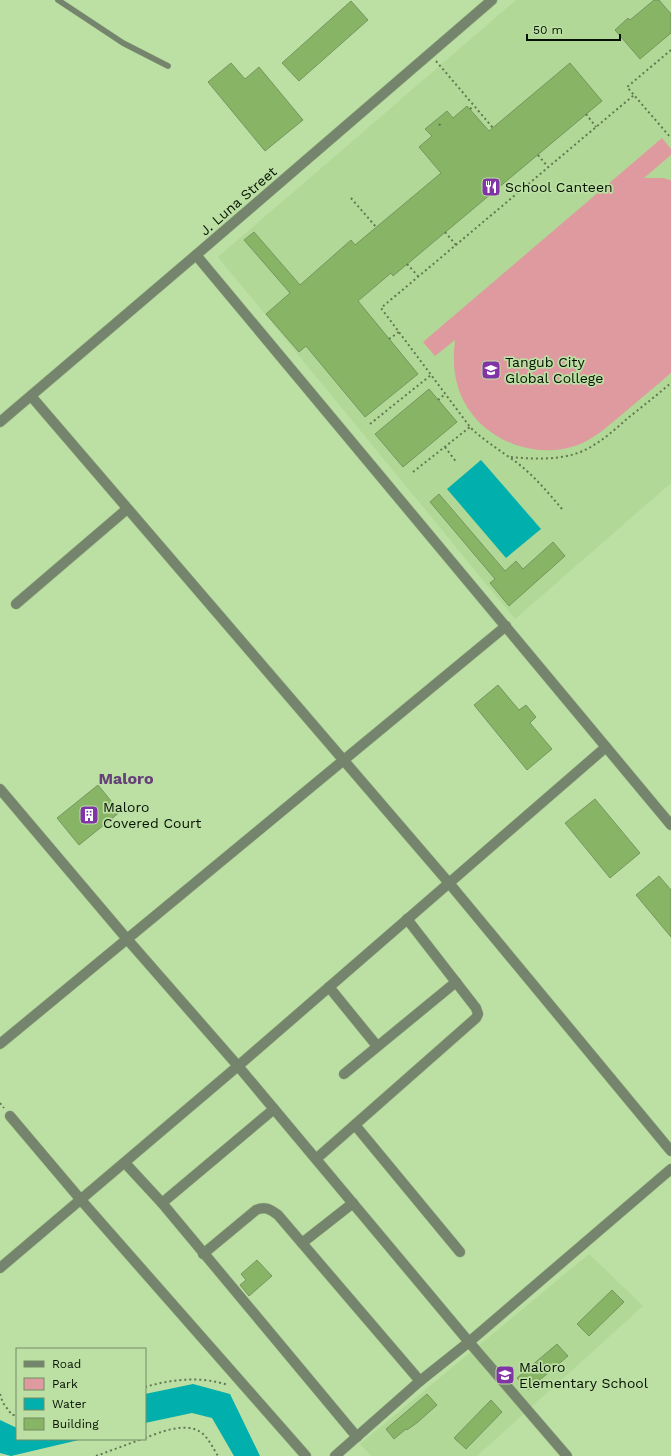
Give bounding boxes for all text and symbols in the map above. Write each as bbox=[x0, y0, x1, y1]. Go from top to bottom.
scale bar bbox=[527, 16, 620, 42]
text: 50 m bbox=[533, 23, 563, 37]
street label: J. Luna Street bbox=[196, 163, 280, 239]
restaurant icon: School Canteen bbox=[480, 176, 502, 198]
place label: School Canteen bbox=[505, 179, 613, 195]
place label: Tangub City Global College bbox=[505, 354, 603, 386]
school or university icon: Tangub City Global College bbox=[480, 359, 502, 381]
district label: Maloro bbox=[99, 769, 154, 788]
place label: Maloro Covered Court bbox=[103, 799, 201, 831]
building icon: Maloro Covered Court bbox=[78, 804, 100, 826]
legend bbox=[16, 1348, 146, 1440]
text: Road bbox=[52, 1357, 81, 1371]
place label: Maloro Elementary School bbox=[519, 1359, 649, 1391]
school or university icon: Maloro Elementary School bbox=[494, 1364, 516, 1386]
text: Park bbox=[52, 1377, 78, 1391]
text: Water bbox=[52, 1397, 87, 1411]
text: Building bbox=[52, 1417, 99, 1431]

